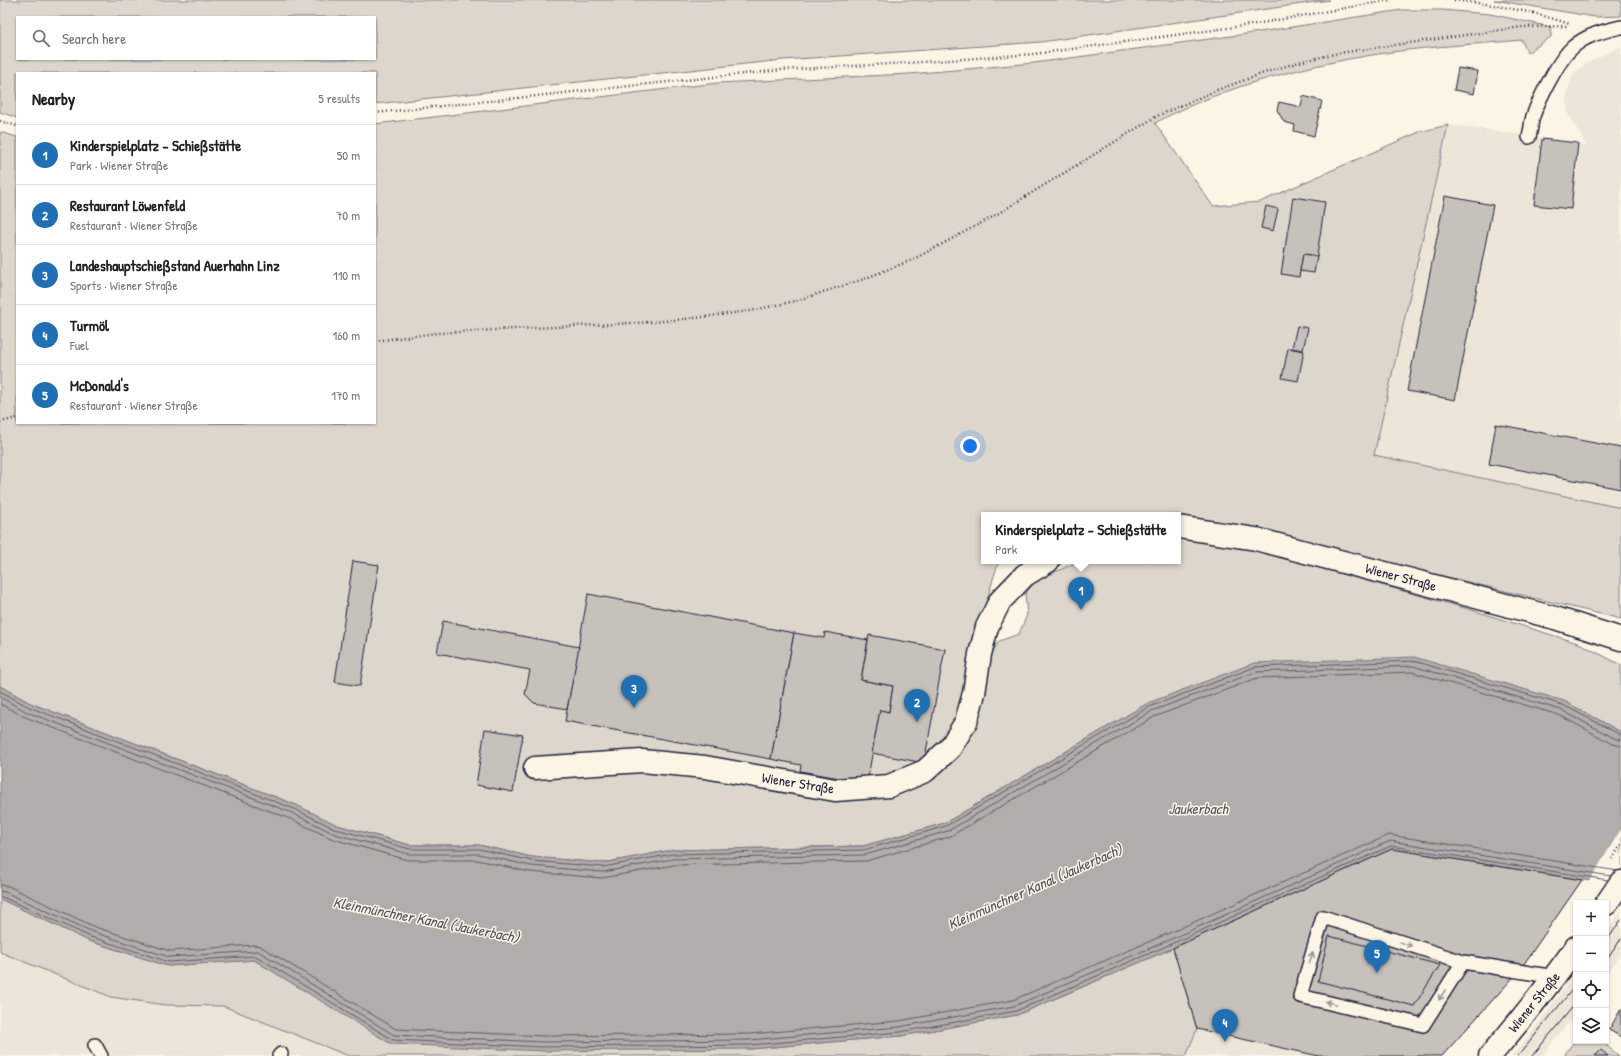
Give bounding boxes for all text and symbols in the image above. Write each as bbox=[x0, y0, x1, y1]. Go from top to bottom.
search box bbox=[16, 16, 376, 60]
icon: search bbox=[30, 27, 52, 49]
text: Search here bbox=[62, 28, 126, 49]
text: Nearby bbox=[32, 87, 75, 110]
text: 5 results bbox=[318, 89, 360, 107]
text: Kinderspielplatz - Schießstätte bbox=[70, 135, 241, 156]
text: 1 bbox=[43, 146, 47, 164]
text: 50 m bbox=[337, 146, 360, 164]
text: Park · Wiener Straße bbox=[70, 156, 168, 174]
text: Restaurant Löwenfeld bbox=[70, 195, 185, 216]
text: 2 bbox=[42, 206, 48, 224]
text: 70 m bbox=[336, 206, 360, 224]
text: Restaurant · Wiener Straße bbox=[70, 216, 198, 234]
text: Landeshauptschießstand Auerhahn Linz bbox=[70, 255, 280, 276]
text: 3 bbox=[42, 266, 48, 284]
text: 110 m bbox=[333, 266, 360, 284]
text: Sports · Wiener Straße bbox=[70, 276, 178, 294]
text: Turmöl bbox=[70, 315, 109, 336]
text: 4 bbox=[43, 326, 47, 344]
text: 160 m bbox=[332, 326, 360, 344]
text: Fuel bbox=[70, 336, 89, 354]
text: McDonald's bbox=[70, 375, 129, 396]
text: 5 bbox=[42, 386, 48, 404]
text: 170 m bbox=[331, 386, 360, 404]
text: Restaurant · Wiener Straße bbox=[70, 396, 198, 414]
your location bbox=[960, 436, 980, 456]
popup bbox=[981, 512, 1181, 564]
text: Kinderspielplatz - Schießstätte bbox=[995, 519, 1167, 540]
text: Park bbox=[995, 540, 1017, 558]
street label: Wiener Straße bbox=[1363, 558, 1439, 596]
pin: 1 bbox=[1068, 577, 1094, 610]
pin: 3 bbox=[621, 675, 647, 708]
pin: 2 bbox=[904, 689, 930, 722]
street label: Wiener Straße bbox=[760, 767, 836, 799]
water label: Jaukerbach bbox=[1168, 798, 1229, 819]
water label: Kleinmünchner Kanal (Jaukerbach) bbox=[944, 838, 1127, 935]
water label: Kleinmünchner Kanal (Jaukerbach) bbox=[331, 891, 522, 948]
map controls bbox=[1573, 900, 1609, 1044]
button: + bbox=[1573, 900, 1609, 936]
button: − bbox=[1573, 936, 1609, 972]
pin: 5 bbox=[1364, 940, 1390, 973]
one-way arrow bbox=[1399, 941, 1412, 948]
one-way arrow bbox=[1308, 952, 1315, 965]
street label: Wiener Straße bbox=[1503, 967, 1565, 1037]
button: locate bbox=[1573, 972, 1609, 1008]
one-way arrow bbox=[1438, 989, 1446, 1001]
one-way arrow bbox=[1325, 999, 1338, 1007]
button: layers bbox=[1573, 1008, 1609, 1044]
pin: 4 bbox=[1212, 1009, 1238, 1042]

